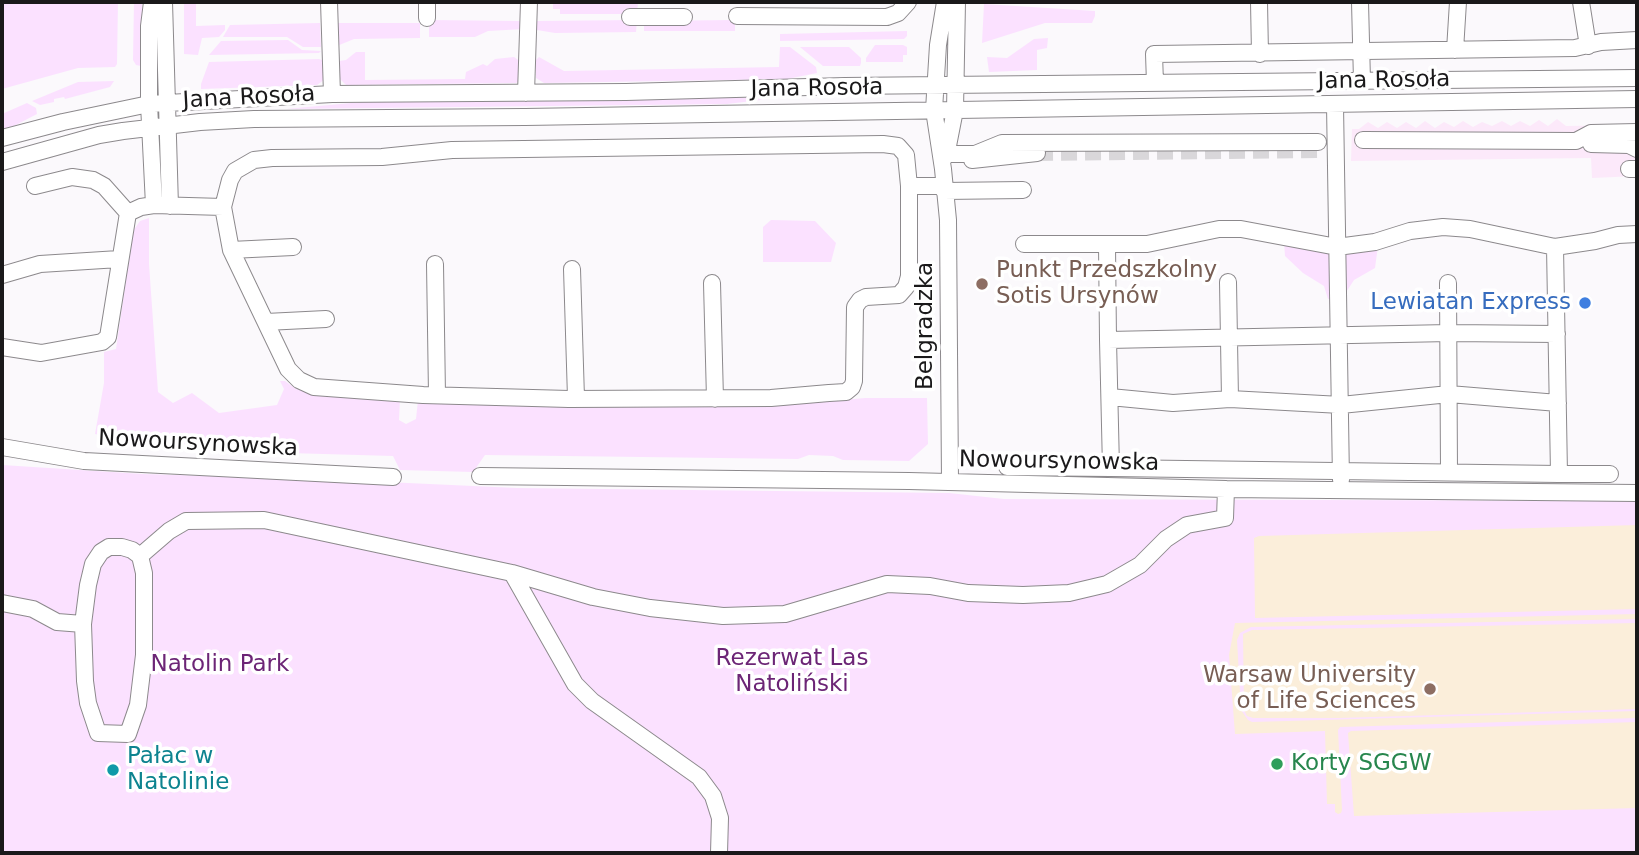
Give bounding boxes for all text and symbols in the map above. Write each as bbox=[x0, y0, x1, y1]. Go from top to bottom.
street label: Jana Rosoła bbox=[1317, 66, 1451, 96]
street label: Jana Rosoła bbox=[750, 74, 884, 104]
street label: Jana Rosoła bbox=[182, 81, 316, 115]
place label: Punkt Przedszkolny Sotis Ursynów bbox=[996, 257, 1217, 311]
street label: Belgradzka bbox=[912, 262, 940, 390]
marker: Punkt Przedszkolny Sotis Ursynów bbox=[974, 276, 990, 292]
place label: Lewiatan Express bbox=[1370, 289, 1571, 317]
marker: Lewiatan Express bbox=[1577, 295, 1593, 311]
street label: Nowoursynowska bbox=[97, 425, 299, 463]
street label: Nowoursynowska bbox=[959, 446, 1159, 478]
park label: Rezerwat Las Natoliński bbox=[716, 645, 868, 699]
park label: Natolin Park bbox=[151, 651, 289, 679]
place label: Warsaw University of Life Sciences bbox=[1203, 662, 1416, 716]
marker: Warsaw University of Life Sciences bbox=[1422, 681, 1438, 697]
place label: Pałac w Natolinie bbox=[127, 743, 229, 797]
place label: Korty SGGW bbox=[1291, 750, 1431, 778]
marker: Korty SGGW bbox=[1269, 756, 1285, 772]
marker: Pałac w Natolinie bbox=[105, 762, 121, 778]

